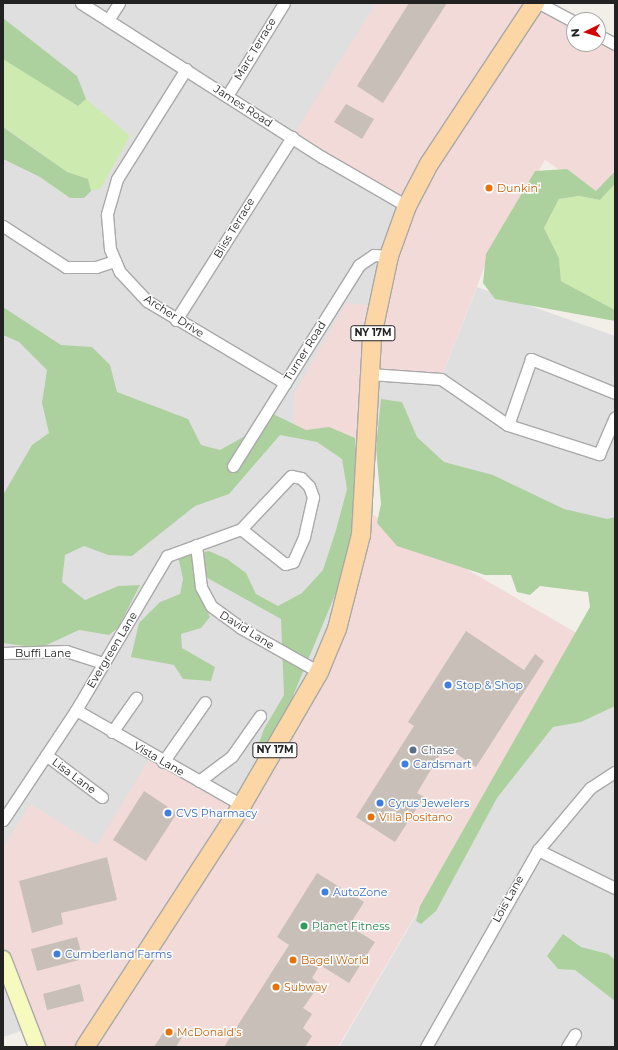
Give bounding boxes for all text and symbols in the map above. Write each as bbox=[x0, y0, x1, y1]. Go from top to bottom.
north arrow bbox=[566, 12, 606, 52]
street label: Marc Terrace bbox=[231, 16, 279, 82]
text: N bbox=[568, 28, 582, 38]
street label: James Road bbox=[211, 82, 275, 130]
place label: Dunkin' bbox=[497, 181, 540, 195]
marker: Dunkin' bbox=[484, 183, 494, 193]
street label: Bliss Terrace bbox=[211, 196, 257, 260]
street label: Archer Drive bbox=[142, 292, 206, 340]
street label: Turner Road bbox=[281, 319, 329, 383]
road number: NY 17M bbox=[350, 325, 396, 341]
street label: David Lane bbox=[217, 608, 277, 652]
street label: Evergreen Lane bbox=[84, 610, 140, 690]
street label: Buffi Lane bbox=[15, 646, 71, 660]
place label: Stop & Shop bbox=[456, 678, 523, 692]
marker: Stop & Shop bbox=[443, 680, 453, 690]
street label: Vista Lane bbox=[131, 739, 187, 779]
road number: NY 17M bbox=[252, 742, 298, 758]
place label: Chase bbox=[421, 743, 455, 757]
marker: Chase bbox=[408, 745, 418, 755]
street label: Lisa Lane bbox=[50, 755, 98, 797]
place label: Cardsmart bbox=[413, 757, 472, 771]
marker: Cardsmart bbox=[400, 759, 410, 769]
place label: Cyrus Jewelers bbox=[388, 796, 469, 810]
marker: Cyrus Jewelers bbox=[375, 798, 385, 808]
place label: CVS Pharmacy bbox=[176, 806, 257, 820]
marker: CVS Pharmacy bbox=[163, 808, 173, 818]
place label: Villa Positano bbox=[379, 810, 453, 824]
marker: Villa Positano bbox=[366, 812, 376, 822]
street label: Lois Lane bbox=[490, 873, 526, 925]
place label: AutoZone bbox=[333, 885, 387, 899]
marker: AutoZone bbox=[320, 887, 330, 897]
place label: Planet Fitness bbox=[312, 919, 390, 933]
marker: Planet Fitness bbox=[299, 921, 309, 931]
place label: Cumberland Farms bbox=[65, 947, 172, 961]
marker: Cumberland Farms bbox=[52, 949, 62, 959]
place label: Bagel World bbox=[301, 953, 369, 967]
marker: Bagel World bbox=[288, 955, 298, 965]
place label: Subway bbox=[284, 980, 327, 994]
marker: Subway bbox=[271, 982, 281, 992]
place label: McDonald's bbox=[177, 1025, 242, 1039]
marker: McDonald's bbox=[164, 1027, 174, 1037]

